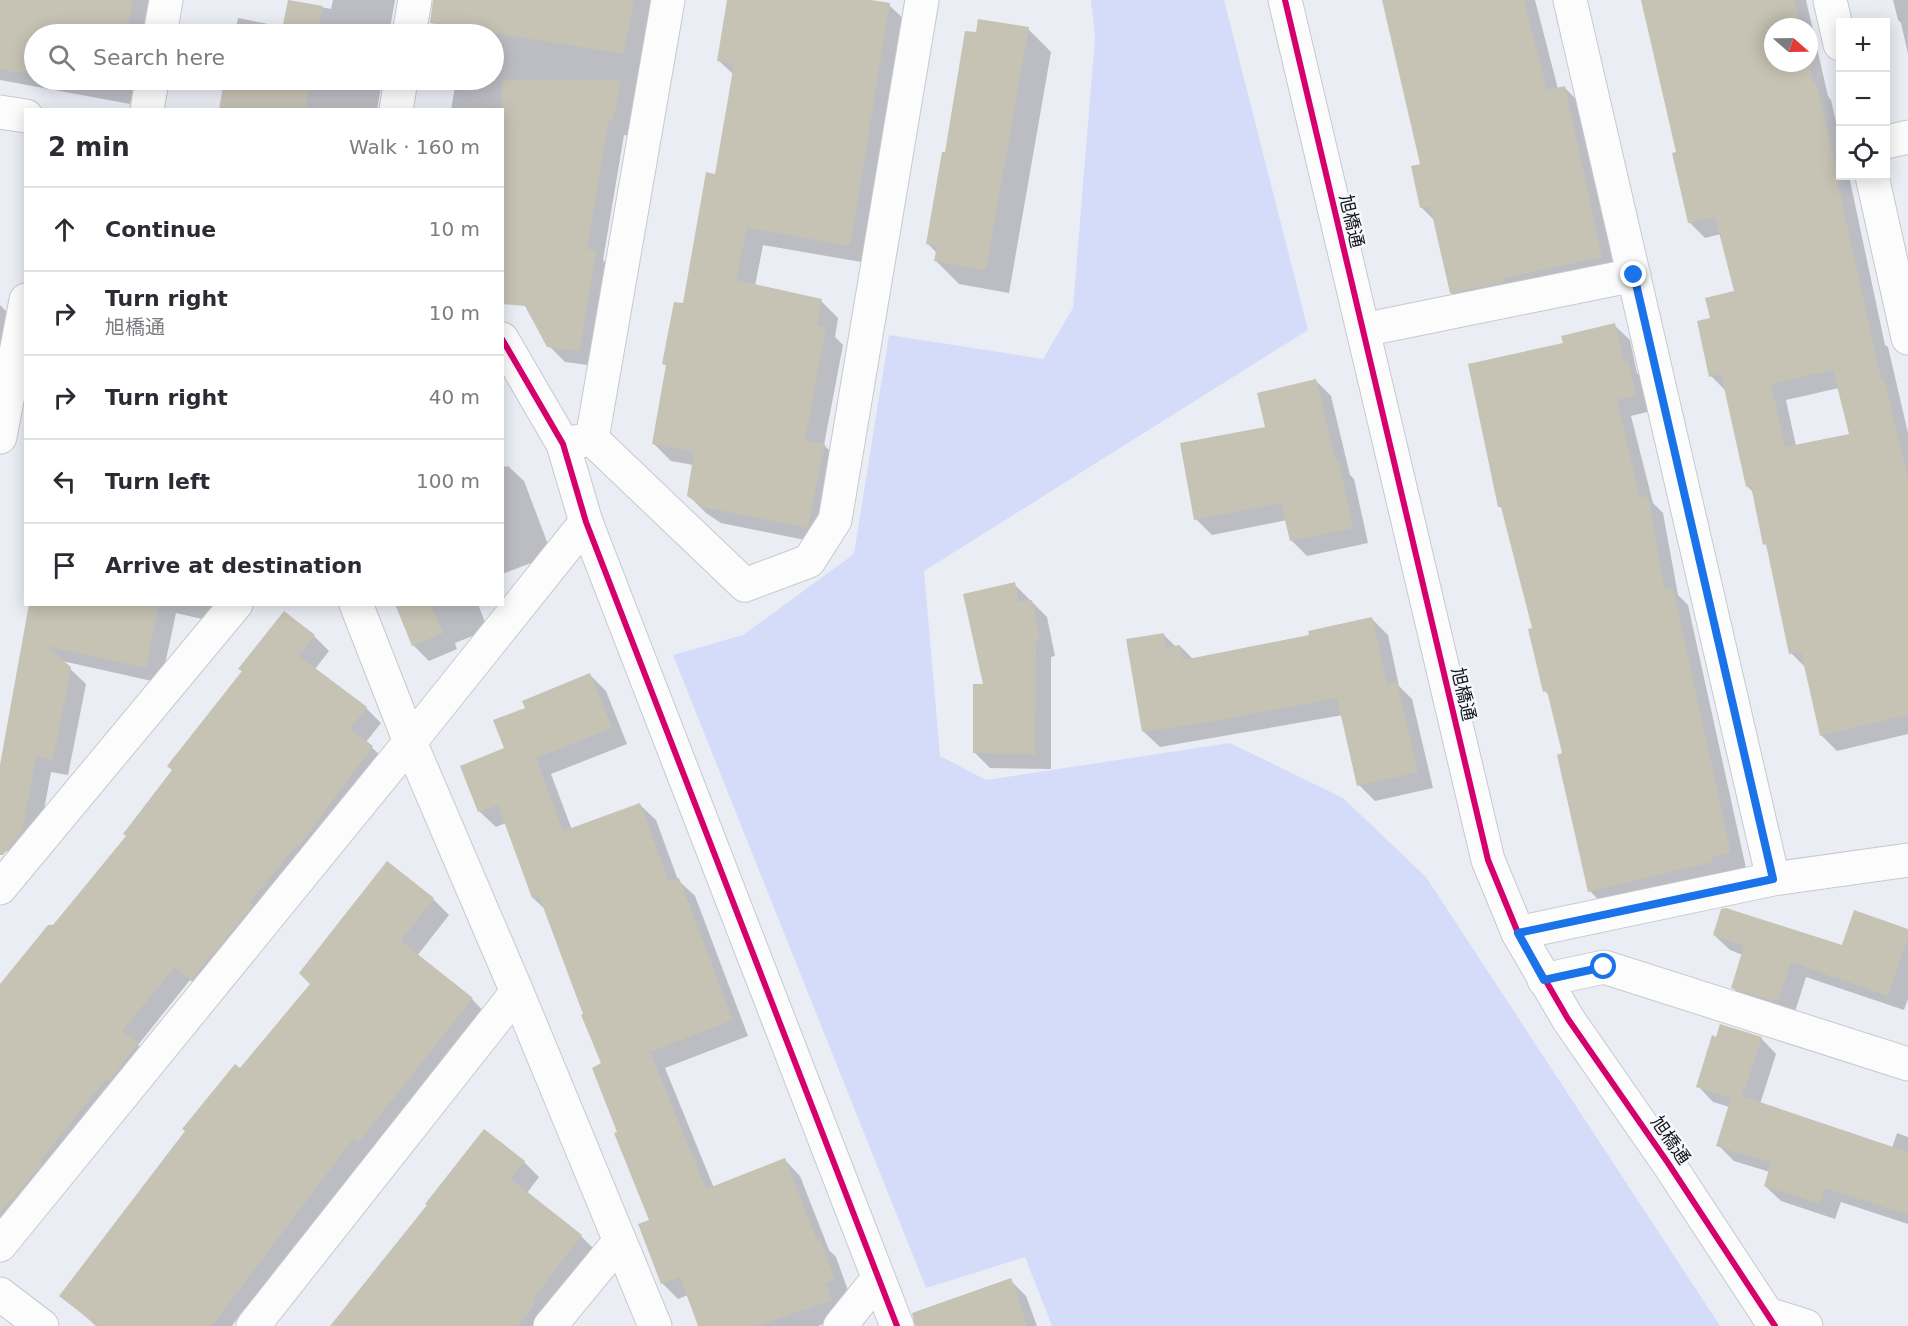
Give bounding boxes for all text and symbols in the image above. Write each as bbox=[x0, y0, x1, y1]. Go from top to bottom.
north arrow bbox=[1764, 18, 1818, 72]
map controls bbox=[1836, 18, 1890, 180]
button: + bbox=[1836, 18, 1890, 72]
search box bbox=[24, 24, 504, 90]
icon: search bbox=[45, 41, 78, 74]
text: Search here bbox=[93, 45, 225, 70]
button: − bbox=[1836, 72, 1890, 126]
button: locate bbox=[1836, 126, 1890, 180]
text: 2 min bbox=[48, 132, 130, 162]
text: Walk · 160 m bbox=[349, 135, 480, 159]
street label: 旭橋通 bbox=[1336, 192, 1368, 250]
icon: ahead bbox=[48, 213, 81, 246]
text: Continue bbox=[105, 217, 216, 242]
text: 10 m bbox=[429, 217, 480, 241]
route end bbox=[1620, 261, 1646, 287]
text: Turn right bbox=[105, 286, 228, 311]
icon: right bbox=[48, 297, 81, 330]
text: 10 m bbox=[429, 301, 480, 325]
text: 旭橋通 bbox=[105, 315, 165, 339]
icon: right bbox=[48, 381, 81, 414]
text: Turn right bbox=[105, 385, 228, 410]
text: 40 m bbox=[429, 385, 480, 409]
icon: left bbox=[48, 465, 81, 498]
text: Turn left bbox=[105, 469, 210, 494]
text: 100 m bbox=[416, 469, 480, 493]
icon: arrive bbox=[48, 549, 81, 582]
text: Arrive at destination bbox=[105, 553, 362, 578]
street label: 旭橋通 bbox=[1448, 665, 1480, 723]
route start bbox=[1590, 953, 1616, 979]
street label: 旭橋通 bbox=[1647, 1112, 1695, 1168]

